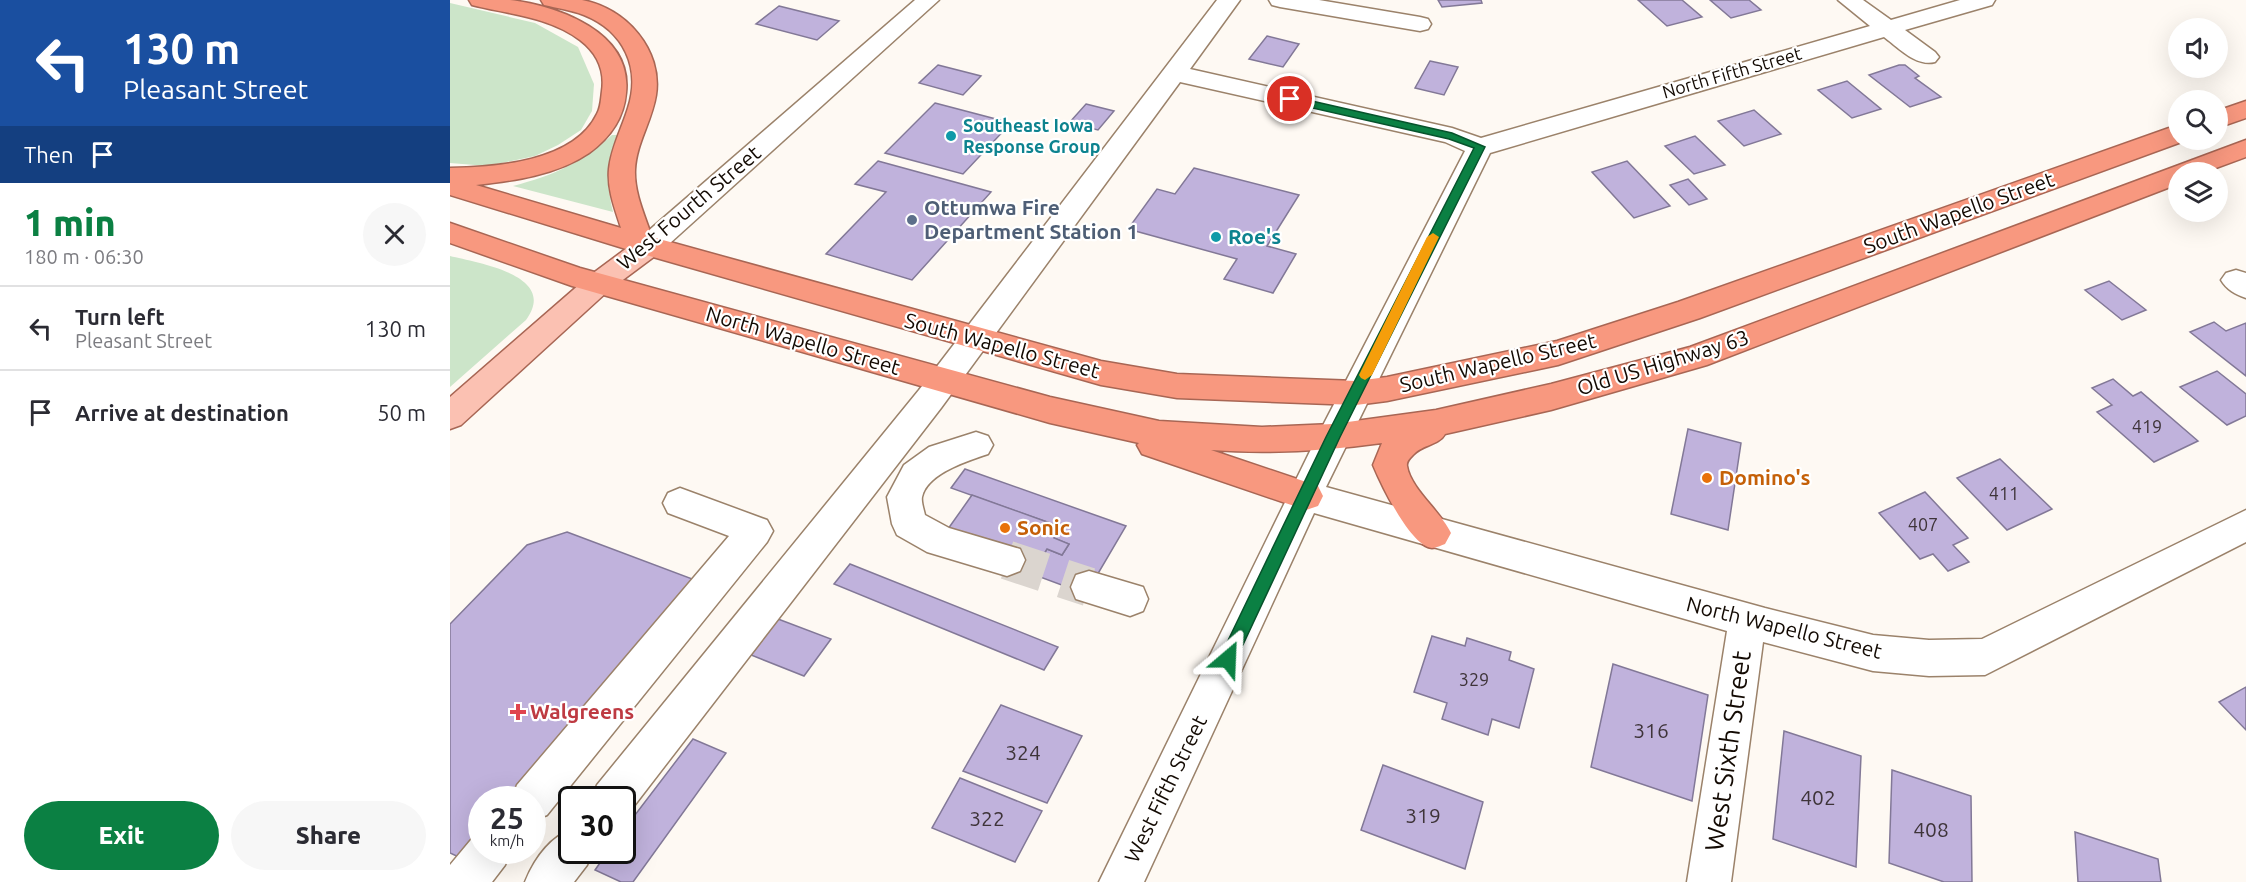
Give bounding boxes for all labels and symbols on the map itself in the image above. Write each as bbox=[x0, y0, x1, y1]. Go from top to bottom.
street label: North Fifth Street bbox=[1660, 43, 1804, 102]
pin bbox=[1264, 73, 1315, 124]
place label: Southeast Iowa Response Group bbox=[963, 115, 1100, 156]
marker: Southeast Iowa Response Group bbox=[944, 129, 958, 143]
street label: West Fourth Street bbox=[612, 140, 765, 274]
street label: South Wapello Street bbox=[1860, 166, 2057, 258]
place label: Ottumwa Fire Department Station 1 bbox=[924, 195, 1138, 243]
marker: Ottumwa Fire Department Station 1 bbox=[905, 213, 919, 227]
place label: Roe's bbox=[1228, 224, 1281, 248]
marker: Roe's bbox=[1209, 230, 1223, 244]
street label: North Wapello Street bbox=[704, 301, 903, 379]
street label: South Wapello Street bbox=[902, 307, 1102, 383]
street label: Old US Highway 63 bbox=[1574, 324, 1752, 400]
street label: South Wapello Street bbox=[1397, 328, 1598, 396]
house number: 419 bbox=[2132, 416, 2162, 436]
place label: Domino's bbox=[1719, 465, 1811, 489]
marker: Domino's bbox=[1700, 471, 1714, 485]
house number: 411 bbox=[1989, 483, 2019, 503]
house number: 407 bbox=[1908, 514, 1938, 534]
place label: Sonic bbox=[1017, 515, 1070, 539]
marker: Sonic bbox=[998, 521, 1012, 535]
street label: North Wapello Street bbox=[1684, 591, 1885, 663]
position arrow bbox=[1196, 627, 1260, 691]
street label: West Sixth Street bbox=[1699, 649, 1756, 853]
house number: 329 bbox=[1459, 669, 1489, 689]
place label: Walgreens bbox=[530, 699, 634, 723]
marker: Walgreens bbox=[511, 705, 525, 719]
street label: West Fifth Street bbox=[1119, 711, 1211, 866]
house number: 316 bbox=[1633, 718, 1669, 742]
house number: 324 bbox=[1005, 740, 1041, 764]
house number: 402 bbox=[1800, 785, 1836, 809]
speed limit sign: 30 bbox=[558, 786, 636, 864]
house number: 319 bbox=[1405, 803, 1441, 827]
house number: 322 bbox=[969, 806, 1005, 830]
house number: 408 bbox=[1913, 817, 1949, 841]

